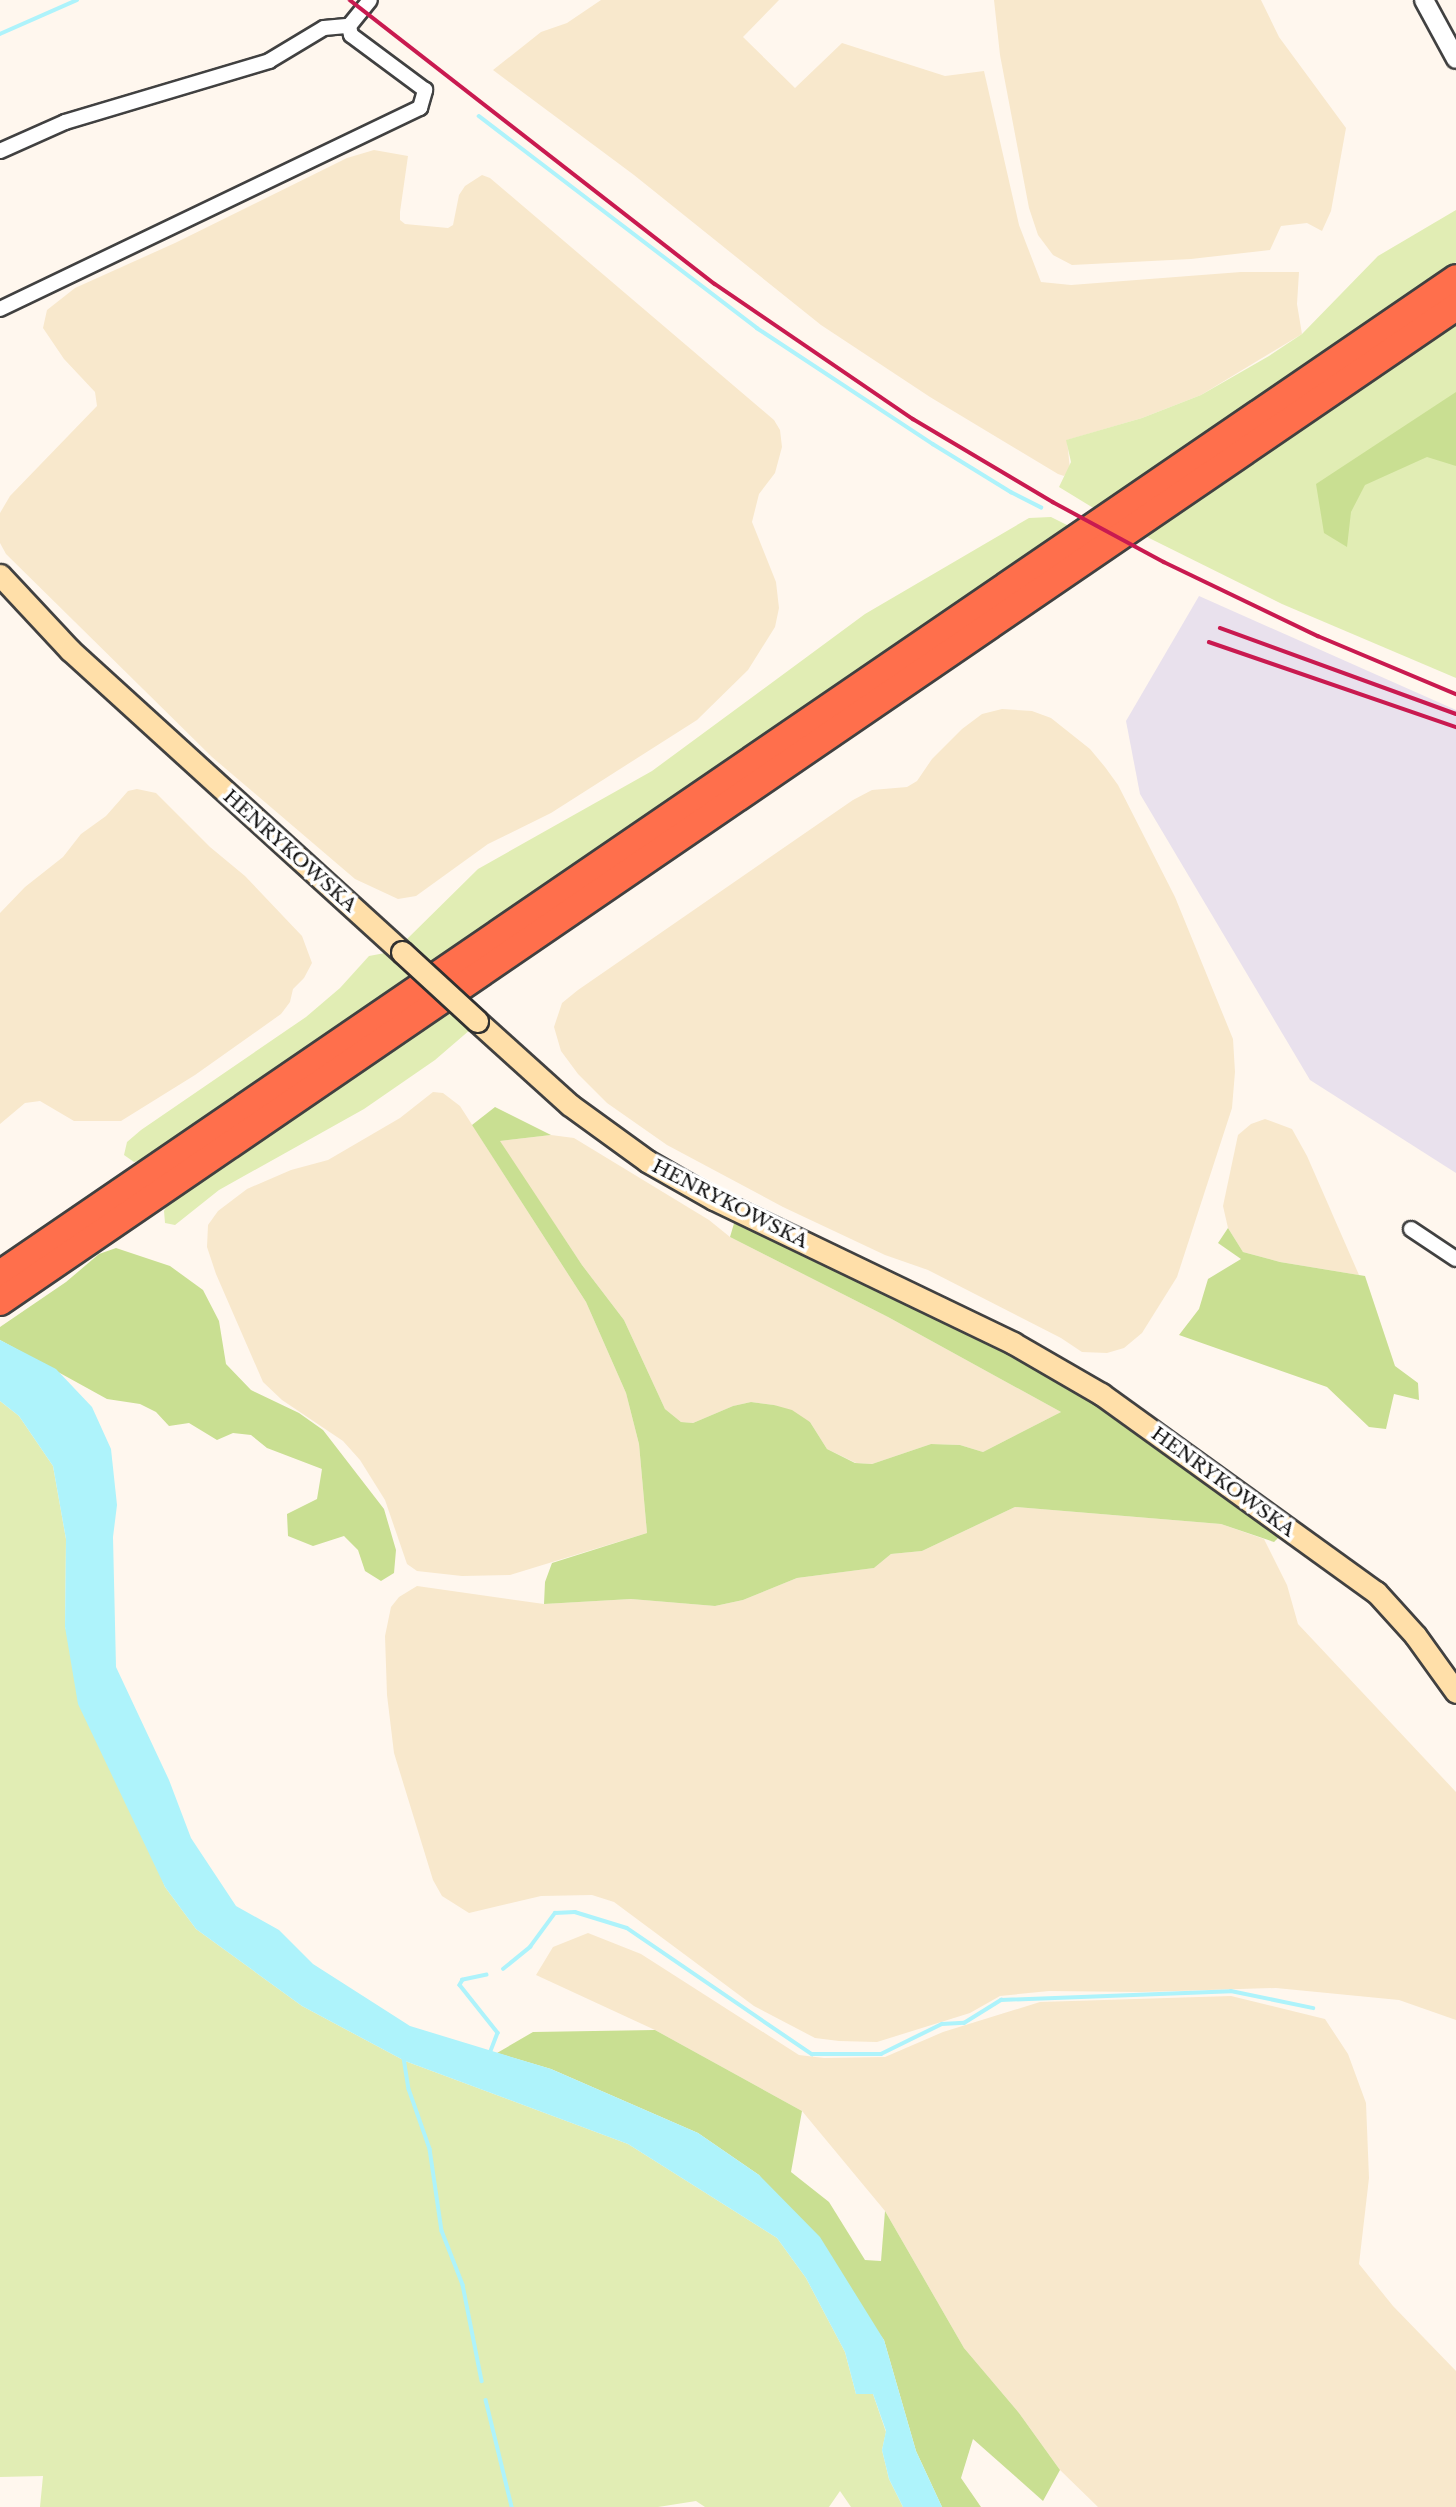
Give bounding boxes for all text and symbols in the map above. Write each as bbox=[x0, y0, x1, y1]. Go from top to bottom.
street label: HENRYKOWSKA bbox=[218, 785, 362, 917]
street label: HENRYKOWSKA bbox=[648, 1155, 812, 1253]
street label: HENRYKOWSKA bbox=[1147, 1422, 1299, 1542]

